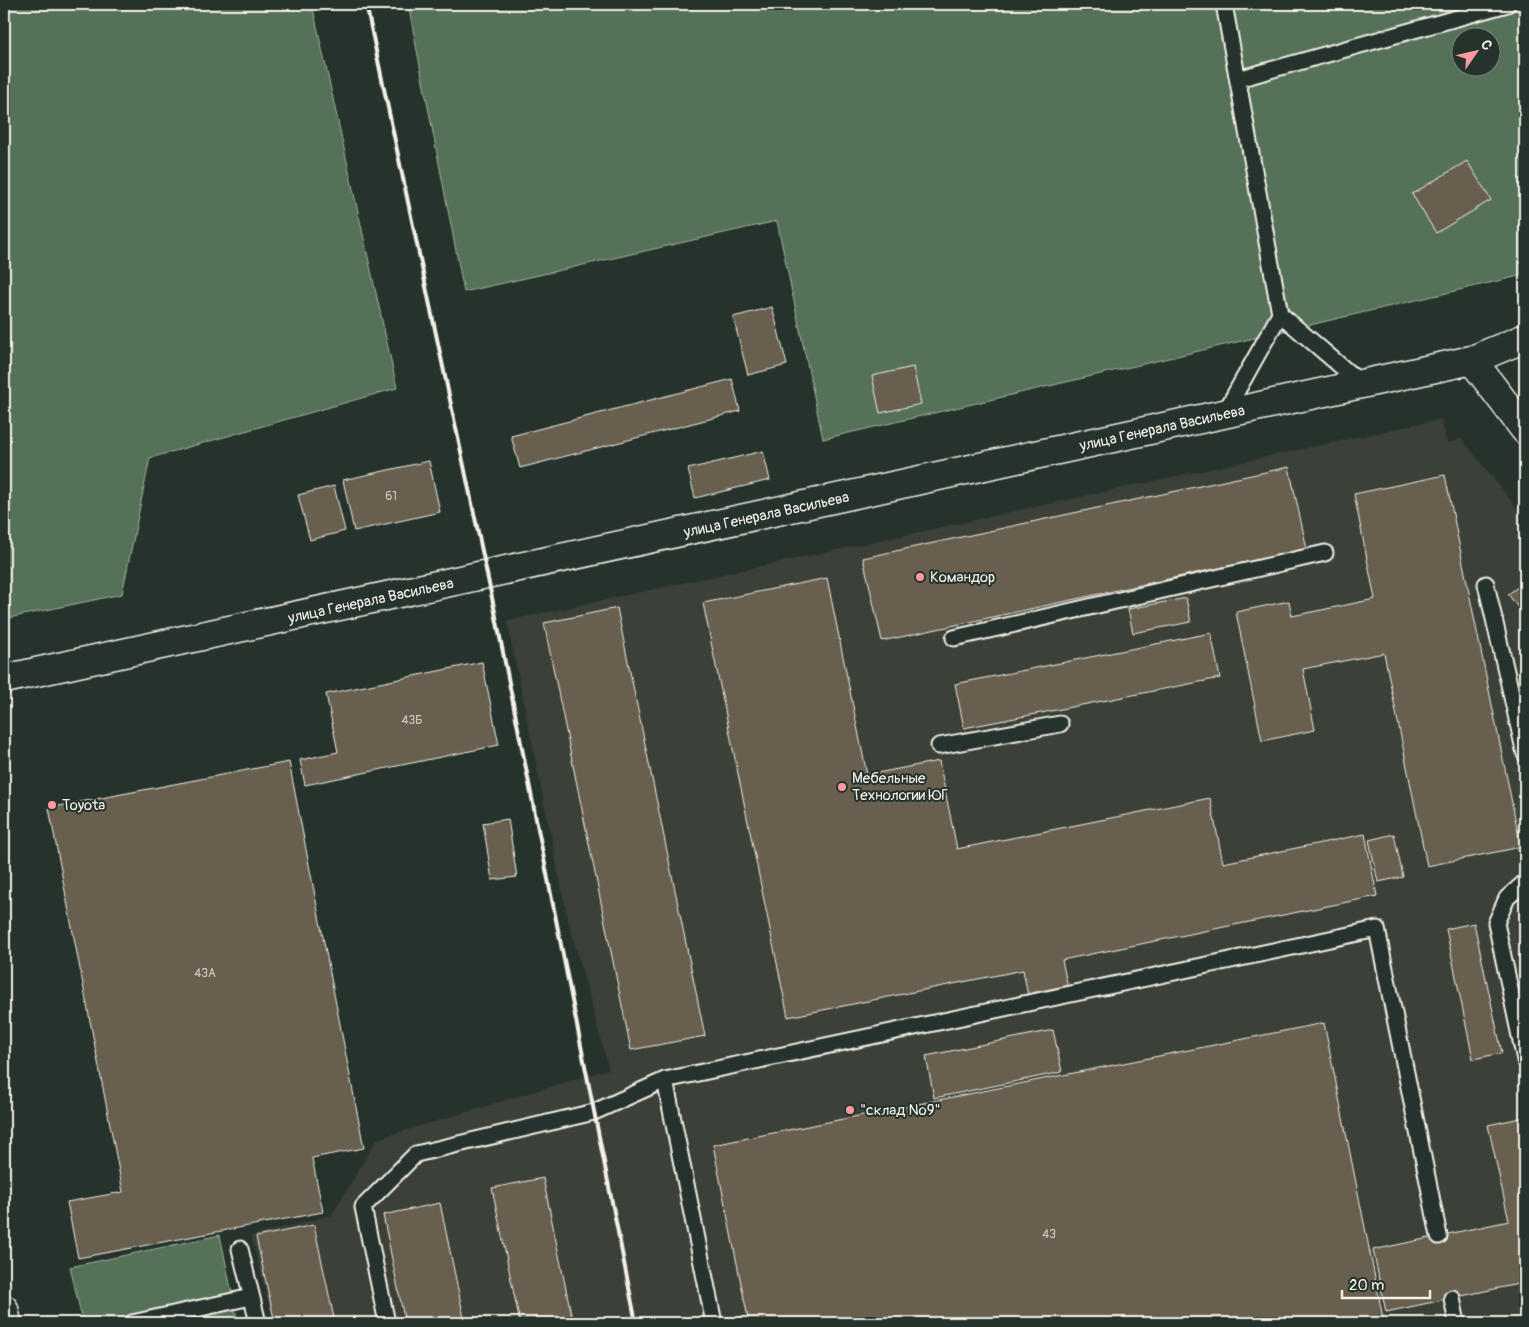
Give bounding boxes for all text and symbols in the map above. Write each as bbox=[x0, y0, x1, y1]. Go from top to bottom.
north arrow bbox=[1452, 28, 1502, 78]
text: С bbox=[1477, 37, 1496, 54]
street label: улица Генерала Васильева bbox=[1077, 401, 1247, 455]
street label: улица Генерала Васильева bbox=[681, 487, 851, 542]
house number: 61 bbox=[385, 489, 397, 504]
place label: Командор bbox=[930, 568, 995, 587]
marker: Командор bbox=[914, 571, 926, 583]
street label: улица Генерала Васильева bbox=[285, 573, 455, 628]
house number: 43Б bbox=[402, 713, 422, 728]
place label: Мебельные Технологии ЮГ bbox=[852, 769, 949, 805]
marker: Мебельные Технологии ЮГ bbox=[836, 781, 848, 793]
place label: Toyota bbox=[62, 796, 105, 815]
marker: Toyota bbox=[46, 799, 58, 811]
house number: 43А bbox=[194, 966, 216, 981]
place label: "склад №9" bbox=[860, 1101, 941, 1120]
marker: "склад №9" bbox=[844, 1104, 856, 1116]
house number: 43 bbox=[1042, 1227, 1056, 1242]
scale bar bbox=[1342, 1267, 1429, 1299]
text: 20 m bbox=[1349, 1276, 1384, 1295]

